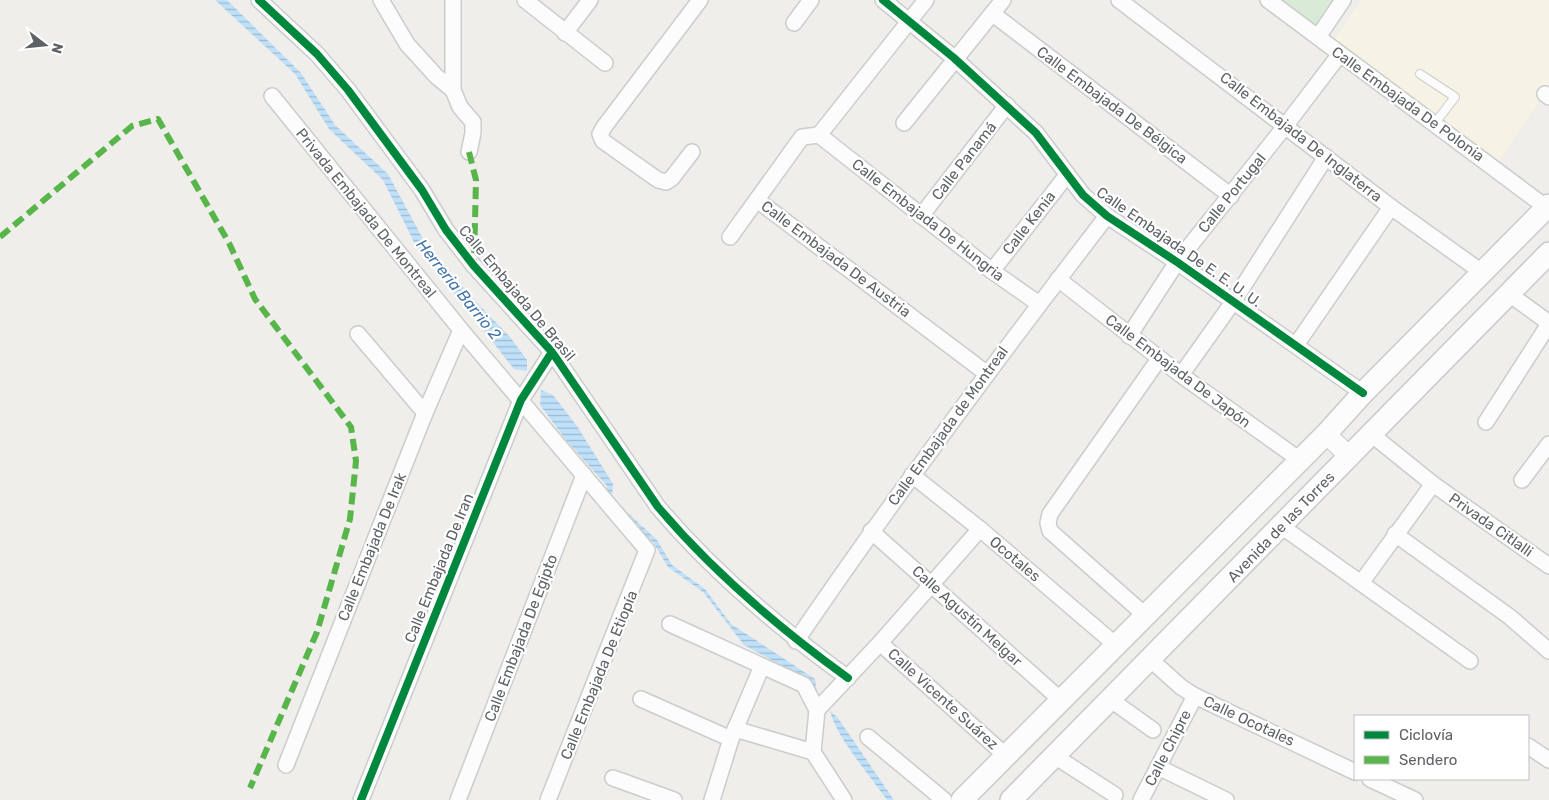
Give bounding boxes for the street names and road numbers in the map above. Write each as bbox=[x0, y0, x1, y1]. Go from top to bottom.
street label: Calle Embajada De Bélgica bbox=[1033, 42, 1191, 168]
street label: Calle Embajada De Polonia bbox=[1328, 43, 1488, 165]
street label: Calle Embajada De Inglaterra bbox=[1216, 68, 1386, 206]
street label: Calle Panamá bbox=[928, 118, 1000, 204]
street label: Privada Embajada De Montreal bbox=[292, 125, 440, 301]
street label: Calle Portugal bbox=[1194, 150, 1270, 236]
street label: Calle Embajada De Hungria bbox=[848, 155, 1008, 285]
street label: Calle Embajada De E. E. U. U. bbox=[1093, 183, 1265, 311]
street label: Calle Kenia bbox=[999, 188, 1059, 258]
street label: Calle Embajada De Austria bbox=[758, 197, 914, 321]
street label: Calle Embajada De Brasil bbox=[455, 221, 579, 365]
street label: Calle Embajada De Japón bbox=[1102, 310, 1254, 432]
street label: Calle Embajada de Montreal bbox=[884, 343, 1012, 509]
street label: Avenida de las Torres bbox=[1224, 468, 1339, 586]
street label: Calle Embajada De Irak bbox=[334, 470, 410, 624]
street label: Privada Citlalli bbox=[1446, 489, 1536, 561]
street label: Calle Embajada De Iran bbox=[401, 491, 477, 645]
street label: Ocotales bbox=[986, 533, 1044, 586]
street label: Calle Embajada De Egipto bbox=[481, 552, 561, 724]
street label: Calle Agustín Melgar bbox=[908, 562, 1026, 670]
street label: Calle Embajada De Etiopía bbox=[557, 588, 641, 762]
street label: Calle Vicente Suárez bbox=[884, 645, 1002, 754]
street label: Calle Ocotales bbox=[1201, 692, 1298, 750]
street label: Calle Chipre bbox=[1141, 707, 1195, 789]

